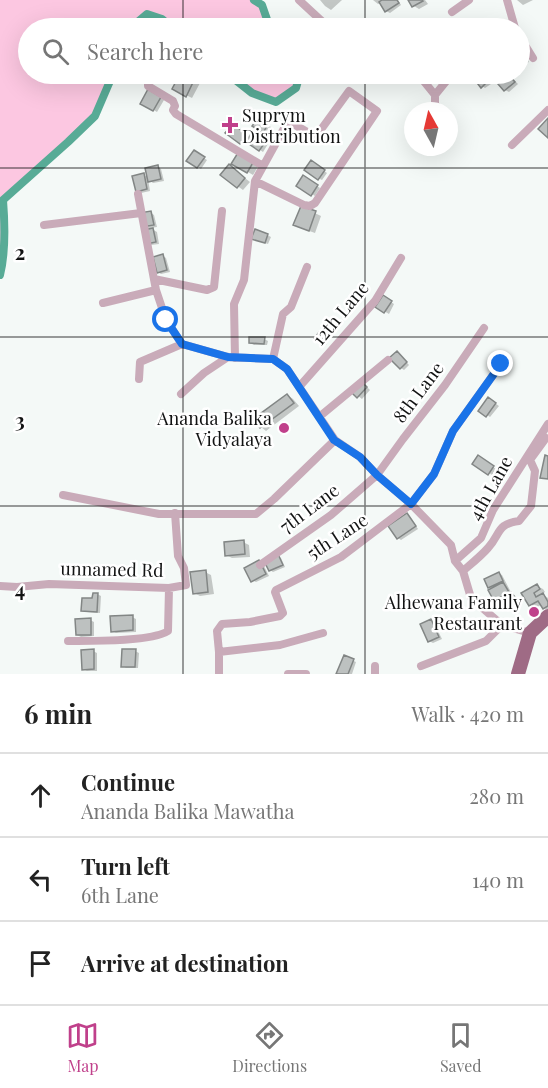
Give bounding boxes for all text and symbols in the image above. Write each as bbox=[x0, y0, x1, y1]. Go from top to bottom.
search box bbox=[18, 18, 530, 84]
icon: search bbox=[39, 35, 72, 68]
text: Search here bbox=[87, 36, 203, 66]
north arrow bbox=[404, 102, 458, 156]
place label: Suprym Distribution bbox=[242, 103, 341, 148]
marker: Suprym Distribution bbox=[223, 118, 237, 132]
text: 2 bbox=[15, 238, 25, 265]
street label: 12th Lane bbox=[306, 276, 374, 350]
route start bbox=[152, 306, 178, 332]
route end bbox=[487, 350, 513, 376]
street label: 8th Lane bbox=[387, 357, 449, 427]
text: 3 bbox=[15, 406, 25, 433]
place label: Ananda Balika Vidyalaya bbox=[156, 406, 272, 451]
marker: Ananda Balika Vidyalaya bbox=[277, 421, 291, 435]
street label: 4th Lane bbox=[463, 452, 517, 524]
street label: 7th Lane bbox=[275, 478, 343, 538]
street label: 5th Lane bbox=[302, 507, 372, 565]
street label: unnamed Rd bbox=[60, 556, 164, 582]
text: 4 bbox=[15, 575, 25, 602]
place label: Alhewana Family Restaurant bbox=[384, 590, 523, 635]
marker: Alhewana Family Restaurant bbox=[527, 605, 541, 619]
text: 6 min bbox=[24, 696, 92, 731]
text: Walk · 420 m bbox=[411, 700, 524, 727]
text: Continue bbox=[81, 767, 175, 797]
icon: ahead bbox=[24, 779, 57, 812]
text: 280 m bbox=[469, 782, 524, 809]
text: Ananda Balika Mawatha bbox=[81, 797, 294, 824]
text: Turn left bbox=[81, 851, 170, 881]
icon: left bbox=[24, 863, 57, 896]
text: 140 m bbox=[472, 866, 524, 893]
text: 6th Lane bbox=[81, 881, 159, 908]
icon: arrive bbox=[24, 947, 57, 980]
text: Arrive at destination bbox=[81, 948, 289, 978]
tab: Map bbox=[66, 1019, 99, 1076]
tab: Directions bbox=[232, 1019, 307, 1076]
tab: Saved bbox=[440, 1019, 482, 1076]

